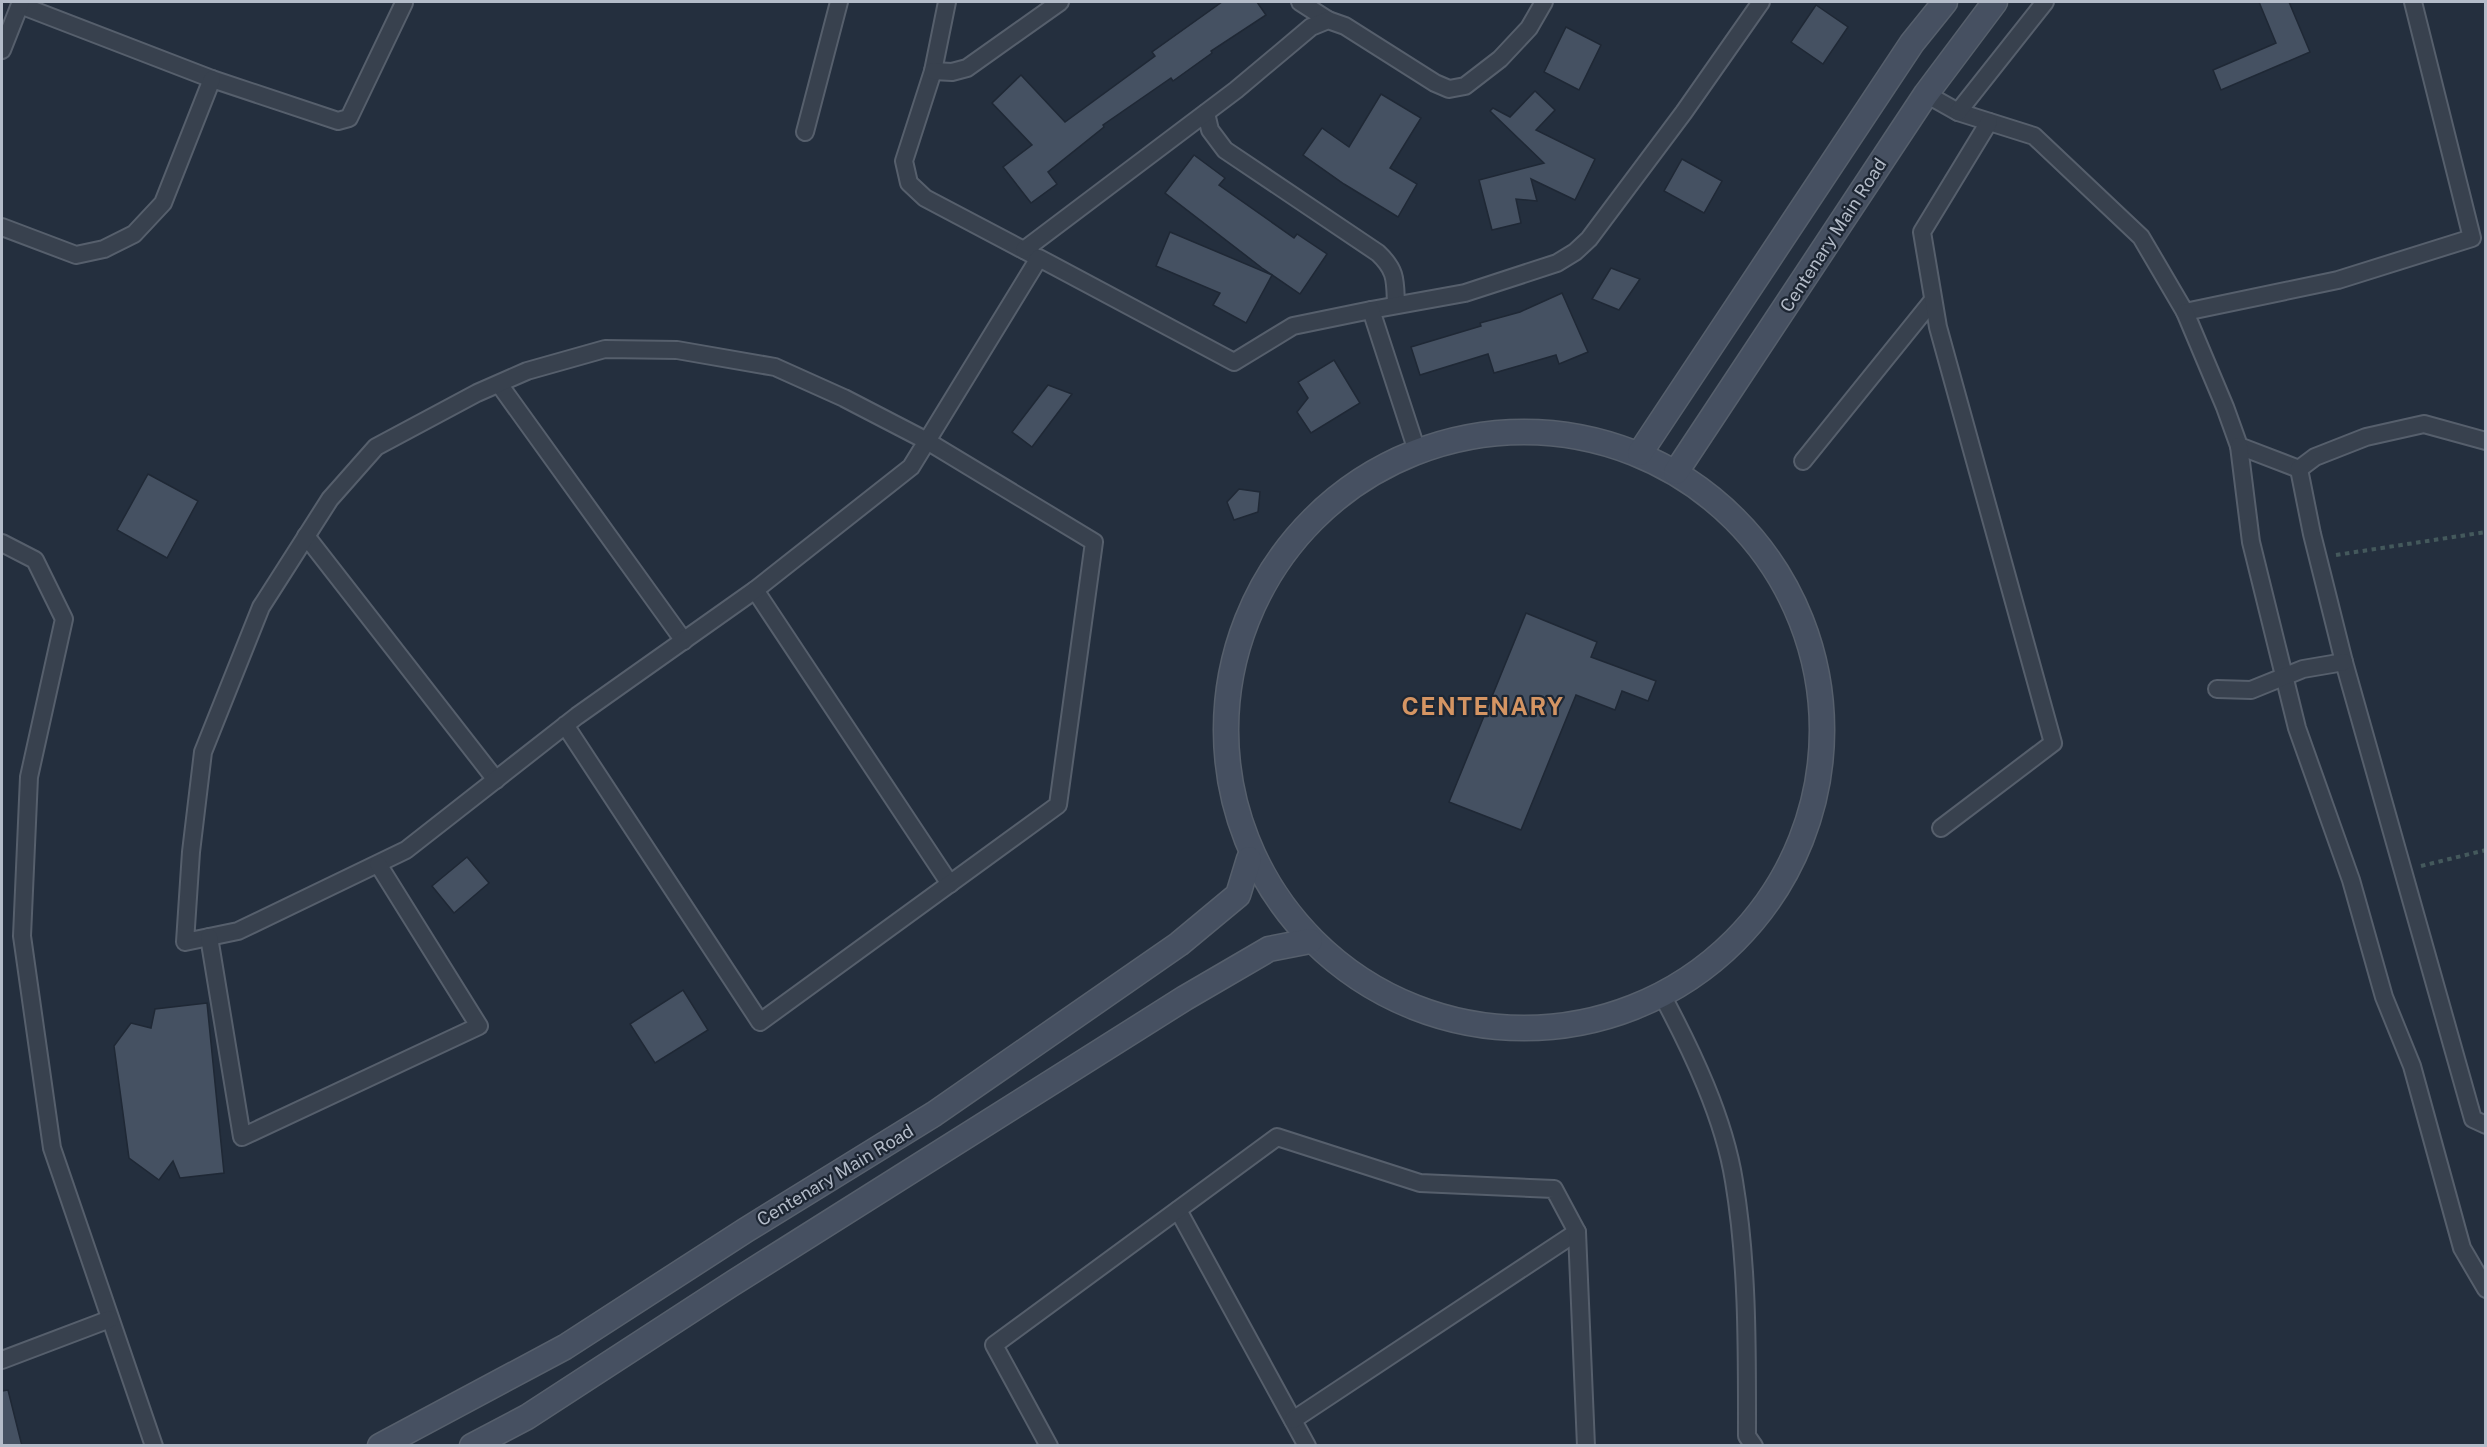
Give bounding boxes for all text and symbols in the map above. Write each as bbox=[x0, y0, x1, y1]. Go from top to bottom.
street label: Centenary Main Road bbox=[1775, 154, 1891, 316]
district label: CENTENARY bbox=[1401, 692, 1565, 720]
street label: Centenary Main Road bbox=[753, 1120, 917, 1230]

